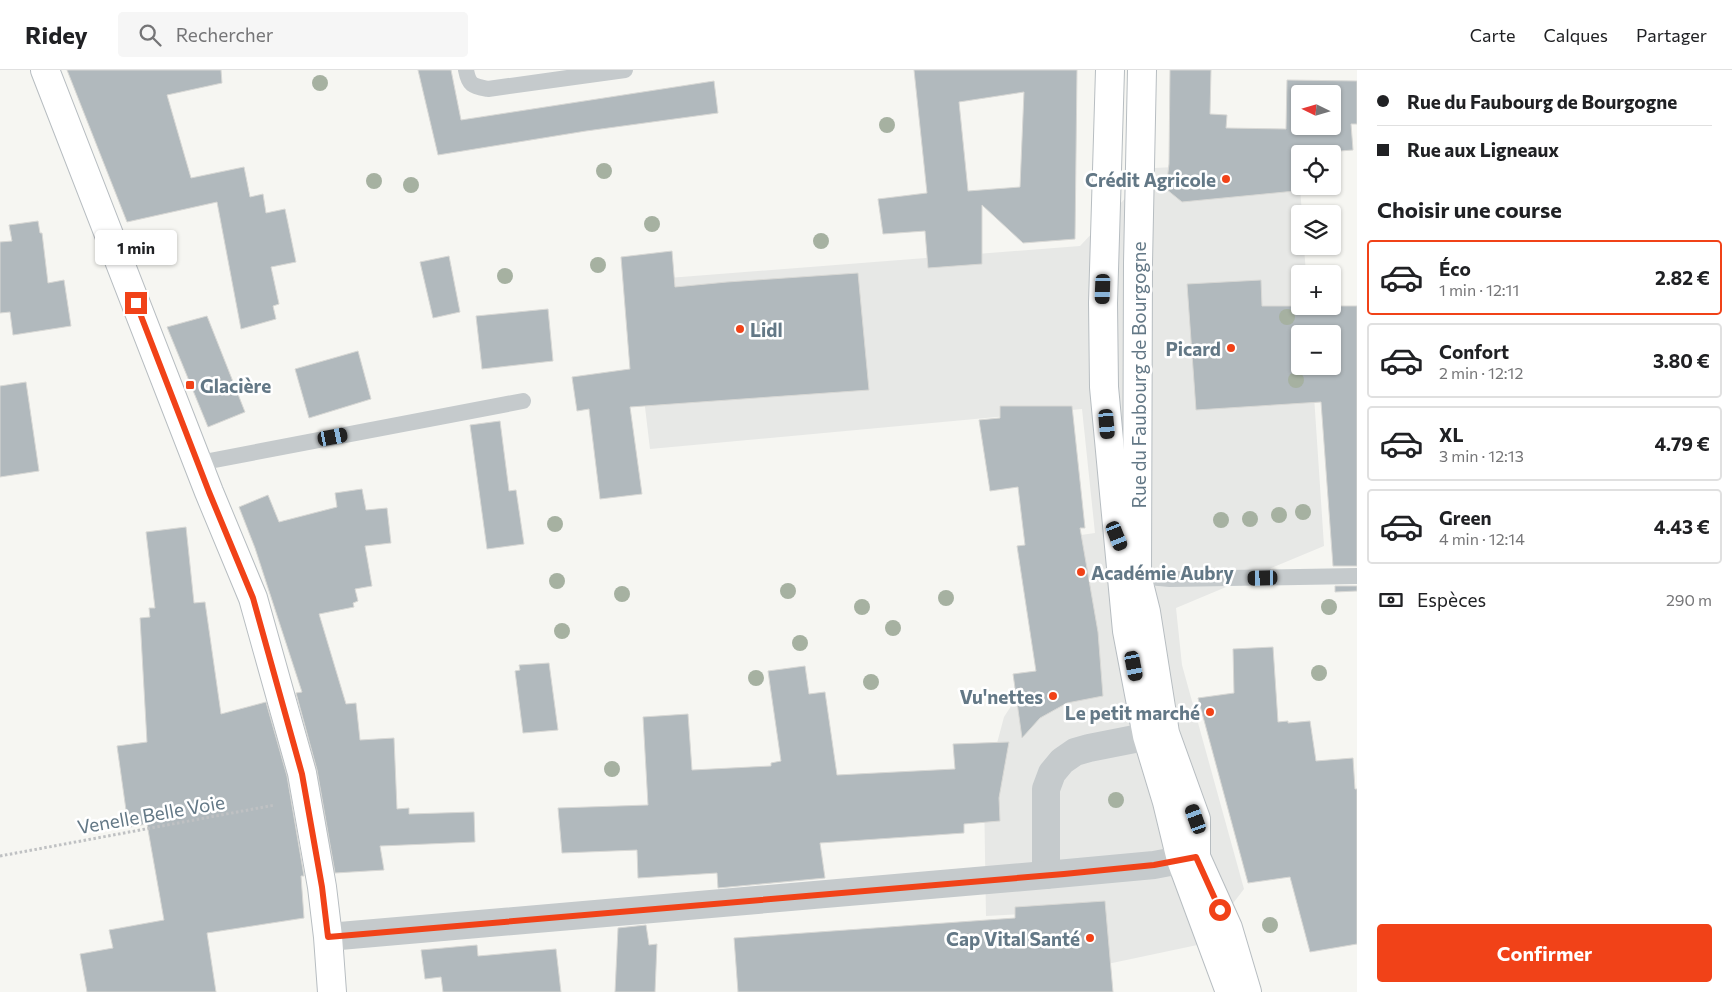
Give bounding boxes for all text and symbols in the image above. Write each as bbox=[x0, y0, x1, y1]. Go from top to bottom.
search box bbox=[118, 12, 468, 57]
text: Ridey bbox=[25, 20, 88, 49]
icon: search bbox=[136, 21, 164, 49]
text: Rechercher bbox=[176, 23, 273, 46]
text: Carte bbox=[1470, 24, 1515, 46]
text: Calques bbox=[1543, 24, 1608, 46]
text: Partager bbox=[1636, 24, 1707, 46]
north arrow bbox=[1291, 85, 1341, 135]
map controls bbox=[1291, 85, 1341, 375]
text: Rue du Faubourg de Bourgogne bbox=[1407, 90, 1677, 113]
text: Rue aux Ligneaux bbox=[1407, 138, 1559, 161]
button: locate bbox=[1291, 145, 1341, 195]
place label: Crédit Agricole bbox=[1085, 168, 1216, 191]
marker: Crédit Agricole bbox=[1220, 173, 1232, 185]
text: Choisir une course bbox=[1377, 196, 1562, 223]
button: layers bbox=[1291, 205, 1341, 255]
callout: 1 min bbox=[95, 230, 177, 266]
text: 1 min bbox=[117, 238, 155, 257]
street label: Rue du Faubourg de Bourgogne bbox=[1127, 241, 1150, 509]
icon: car bbox=[1379, 255, 1424, 300]
text: Éco bbox=[1439, 257, 1471, 280]
button: + bbox=[1291, 265, 1341, 315]
text: 2.82 € bbox=[1655, 266, 1710, 289]
car bbox=[1094, 274, 1111, 304]
text: 1 min · 12:11 bbox=[1439, 280, 1519, 299]
route end bbox=[125, 292, 147, 314]
place label: Lidl bbox=[750, 318, 783, 341]
marker: Lidl bbox=[734, 323, 746, 335]
button: − bbox=[1291, 325, 1341, 375]
place label: Picard bbox=[1165, 337, 1221, 360]
icon: car bbox=[1379, 338, 1424, 383]
text: Confort bbox=[1439, 340, 1509, 363]
marker: Picard bbox=[1225, 342, 1237, 354]
text: 3.80 € bbox=[1653, 349, 1710, 372]
text: 2 min · 12:12 bbox=[1439, 363, 1523, 382]
place label: Glacière bbox=[200, 374, 271, 397]
marker: Glacière bbox=[184, 379, 196, 391]
car bbox=[1098, 408, 1115, 440]
icon: car bbox=[1379, 421, 1424, 466]
text: XL bbox=[1439, 423, 1464, 446]
car bbox=[316, 427, 349, 447]
text: 4.79 € bbox=[1655, 432, 1710, 455]
text: 3 min · 12:13 bbox=[1439, 446, 1524, 465]
icon: car bbox=[1379, 504, 1424, 549]
text: Green bbox=[1439, 506, 1491, 529]
text: 4.43 € bbox=[1654, 515, 1710, 538]
car bbox=[1104, 519, 1129, 553]
text: 4 min · 12:14 bbox=[1439, 529, 1525, 548]
place label: Académie Aubry bbox=[1091, 561, 1234, 584]
marker: Académie Aubry bbox=[1075, 566, 1087, 578]
car bbox=[1247, 570, 1278, 586]
icon: cash bbox=[1377, 586, 1405, 614]
text: Espèces bbox=[1417, 588, 1486, 611]
text: 290 m bbox=[1666, 590, 1712, 609]
car bbox=[1123, 650, 1144, 682]
place label: Vu'nettes bbox=[960, 685, 1043, 708]
marker: Vu'nettes bbox=[1047, 690, 1059, 702]
place label: Le petit marché bbox=[1065, 701, 1200, 724]
marker: Le petit marché bbox=[1204, 706, 1216, 718]
street label: Venelle Belle Voie bbox=[75, 790, 227, 838]
car bbox=[1183, 802, 1208, 836]
route start bbox=[1209, 899, 1231, 921]
button: Confirmer bbox=[1377, 924, 1712, 982]
place label: Cap Vital Santé bbox=[946, 927, 1080, 950]
marker: Cap Vital Santé bbox=[1084, 932, 1096, 944]

